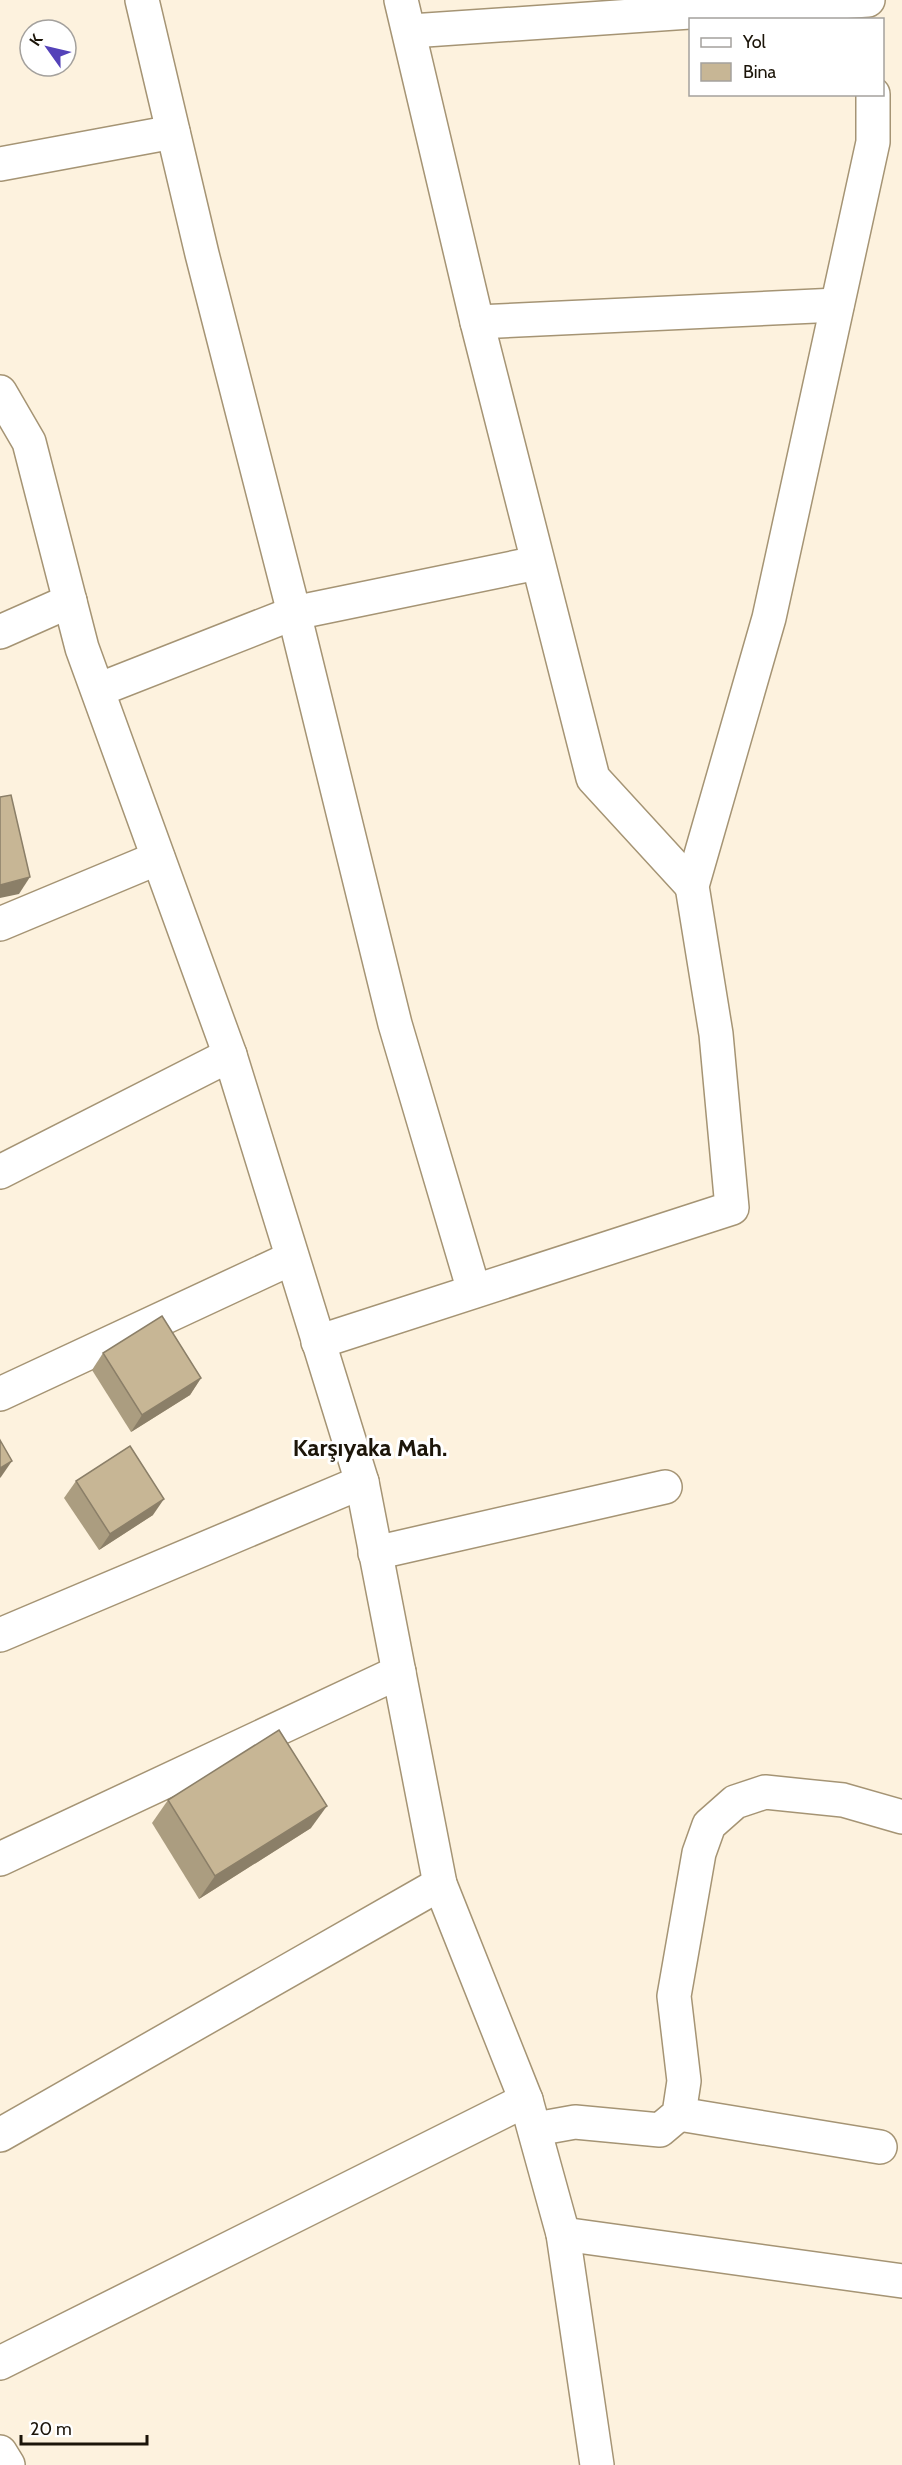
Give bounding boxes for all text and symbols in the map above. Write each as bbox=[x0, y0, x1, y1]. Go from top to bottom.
north arrow bbox=[18, 18, 78, 78]
legend bbox=[689, 18, 884, 96]
text: K bbox=[25, 30, 47, 49]
text: Yol bbox=[742, 31, 767, 53]
text: Bina bbox=[743, 61, 777, 83]
district label: Karşıyaka Mah. bbox=[293, 1433, 447, 1462]
scale bar bbox=[21, 2408, 147, 2446]
text: 20 m bbox=[30, 2418, 72, 2440]

